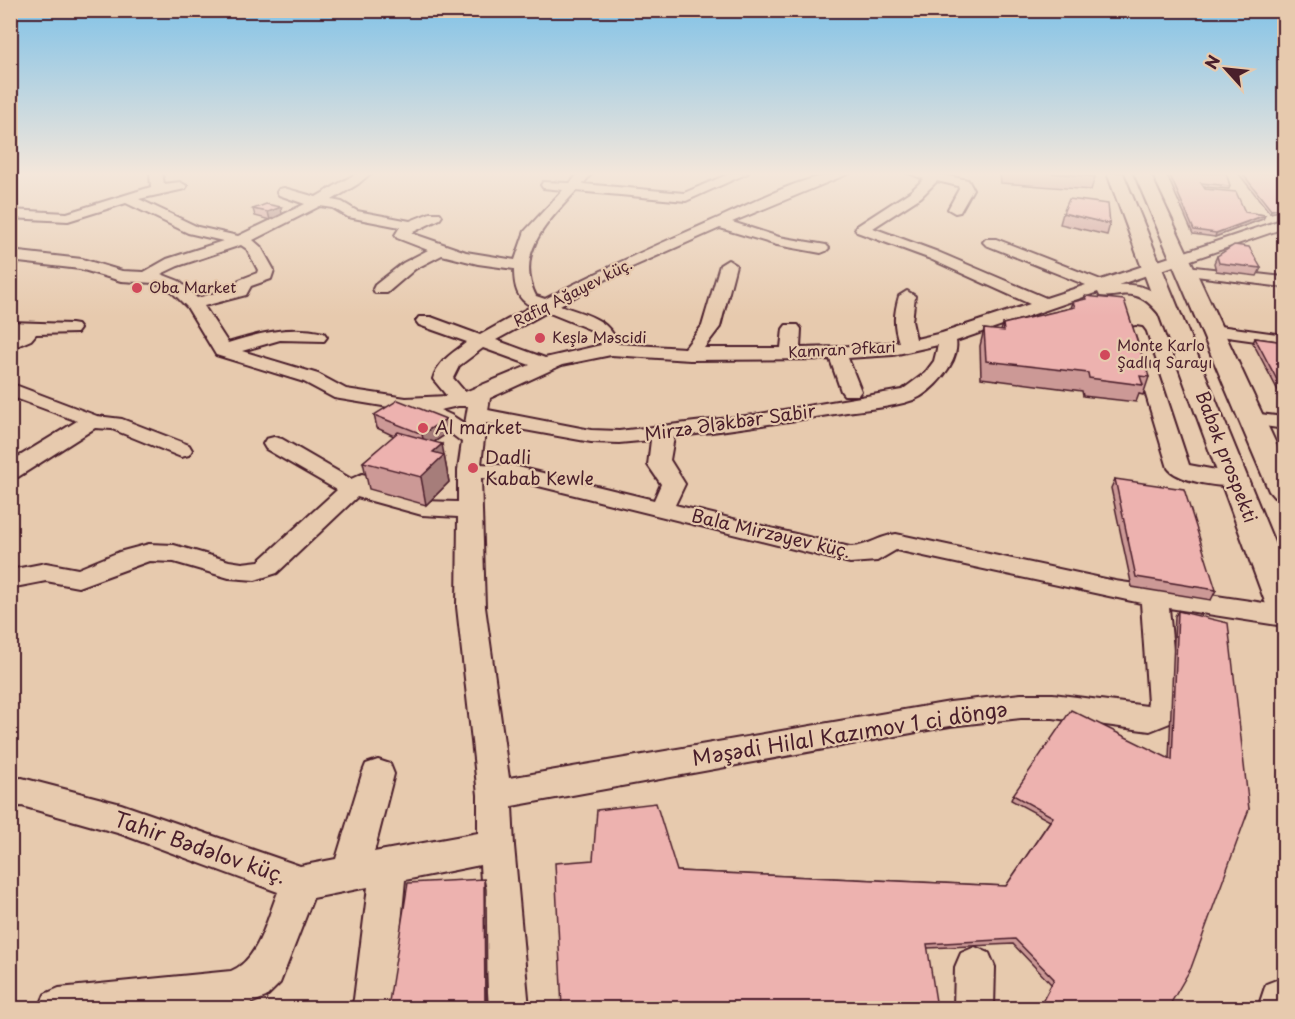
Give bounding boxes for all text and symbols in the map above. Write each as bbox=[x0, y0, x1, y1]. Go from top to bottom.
north arrow bbox=[1196, 39, 1256, 99]
text: N bbox=[1198, 51, 1225, 73]
street label: Rafiq Ağayev küç. bbox=[509, 252, 636, 332]
place label: Oba Market bbox=[149, 275, 236, 298]
marker: Oba Market bbox=[130, 281, 144, 295]
place label: Keşlə Məscidi bbox=[552, 325, 647, 348]
marker: Keşlə Məscidi bbox=[533, 331, 547, 345]
place label: Monte Karlo Şadlıq Sarayı bbox=[1117, 333, 1212, 373]
street label: Kamran Əfkari bbox=[788, 334, 896, 363]
marker: Monte Karlo Şadlıq Sarayı bbox=[1098, 348, 1112, 362]
street label: Babək prospekti bbox=[1190, 387, 1265, 526]
street label: Mirzə Ələkbər Sabir bbox=[642, 396, 818, 447]
place label: Al market bbox=[435, 413, 522, 440]
marker: Al market bbox=[416, 421, 430, 435]
place label: Dadli Kabab Kewle bbox=[485, 443, 594, 491]
marker: Dadli Kabab Kewle bbox=[466, 461, 480, 475]
street label: Bala Mirzəyev küç. bbox=[689, 501, 854, 564]
street label: Məşədi Hilal Kazımov 1 ci döngə bbox=[690, 691, 1010, 773]
street label: Tahir Bədəlov küç. bbox=[110, 802, 291, 891]

